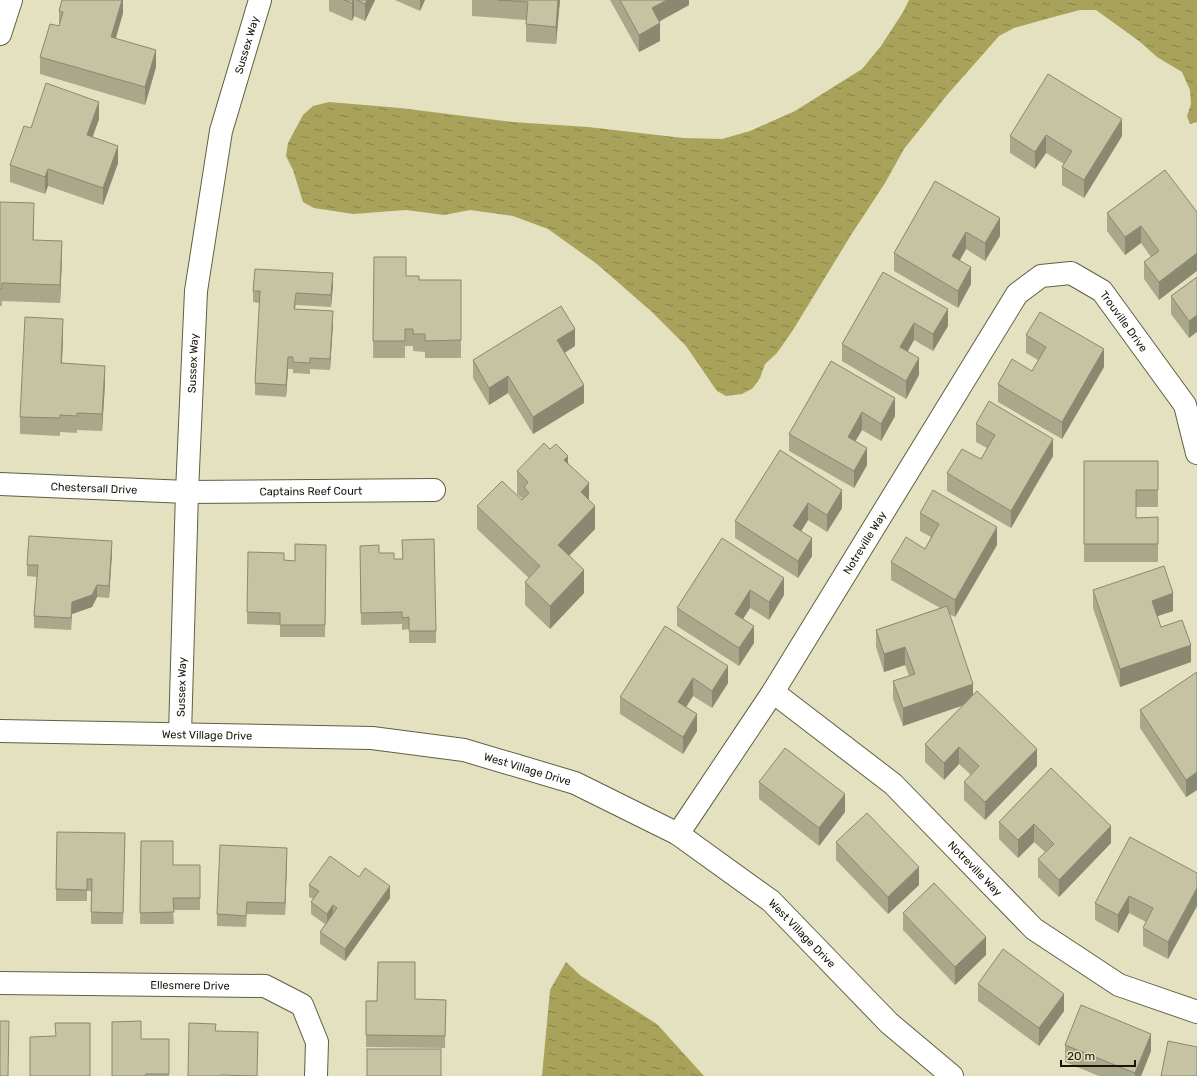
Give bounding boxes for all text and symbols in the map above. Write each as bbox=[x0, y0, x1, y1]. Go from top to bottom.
street label: Sussex Way bbox=[232, 14, 261, 76]
street label: Trouville Drive bbox=[1098, 288, 1150, 354]
street label: Sussex Way bbox=[185, 333, 201, 393]
street label: Chestersall Drive bbox=[50, 480, 138, 496]
street label: Captains Reef Court bbox=[259, 484, 363, 498]
street label: Notreville Way bbox=[840, 509, 889, 577]
street label: Sussex Way bbox=[174, 657, 189, 717]
street label: West Village Drive bbox=[162, 728, 252, 742]
street label: West Village Drive bbox=[482, 750, 573, 788]
street label: Notreville Way bbox=[945, 838, 1005, 899]
street label: West Village Drive bbox=[766, 896, 838, 970]
street label: Ellesmere Drive bbox=[150, 978, 230, 992]
scale bar bbox=[1061, 1042, 1135, 1068]
text: 20 m bbox=[1067, 1049, 1095, 1063]

